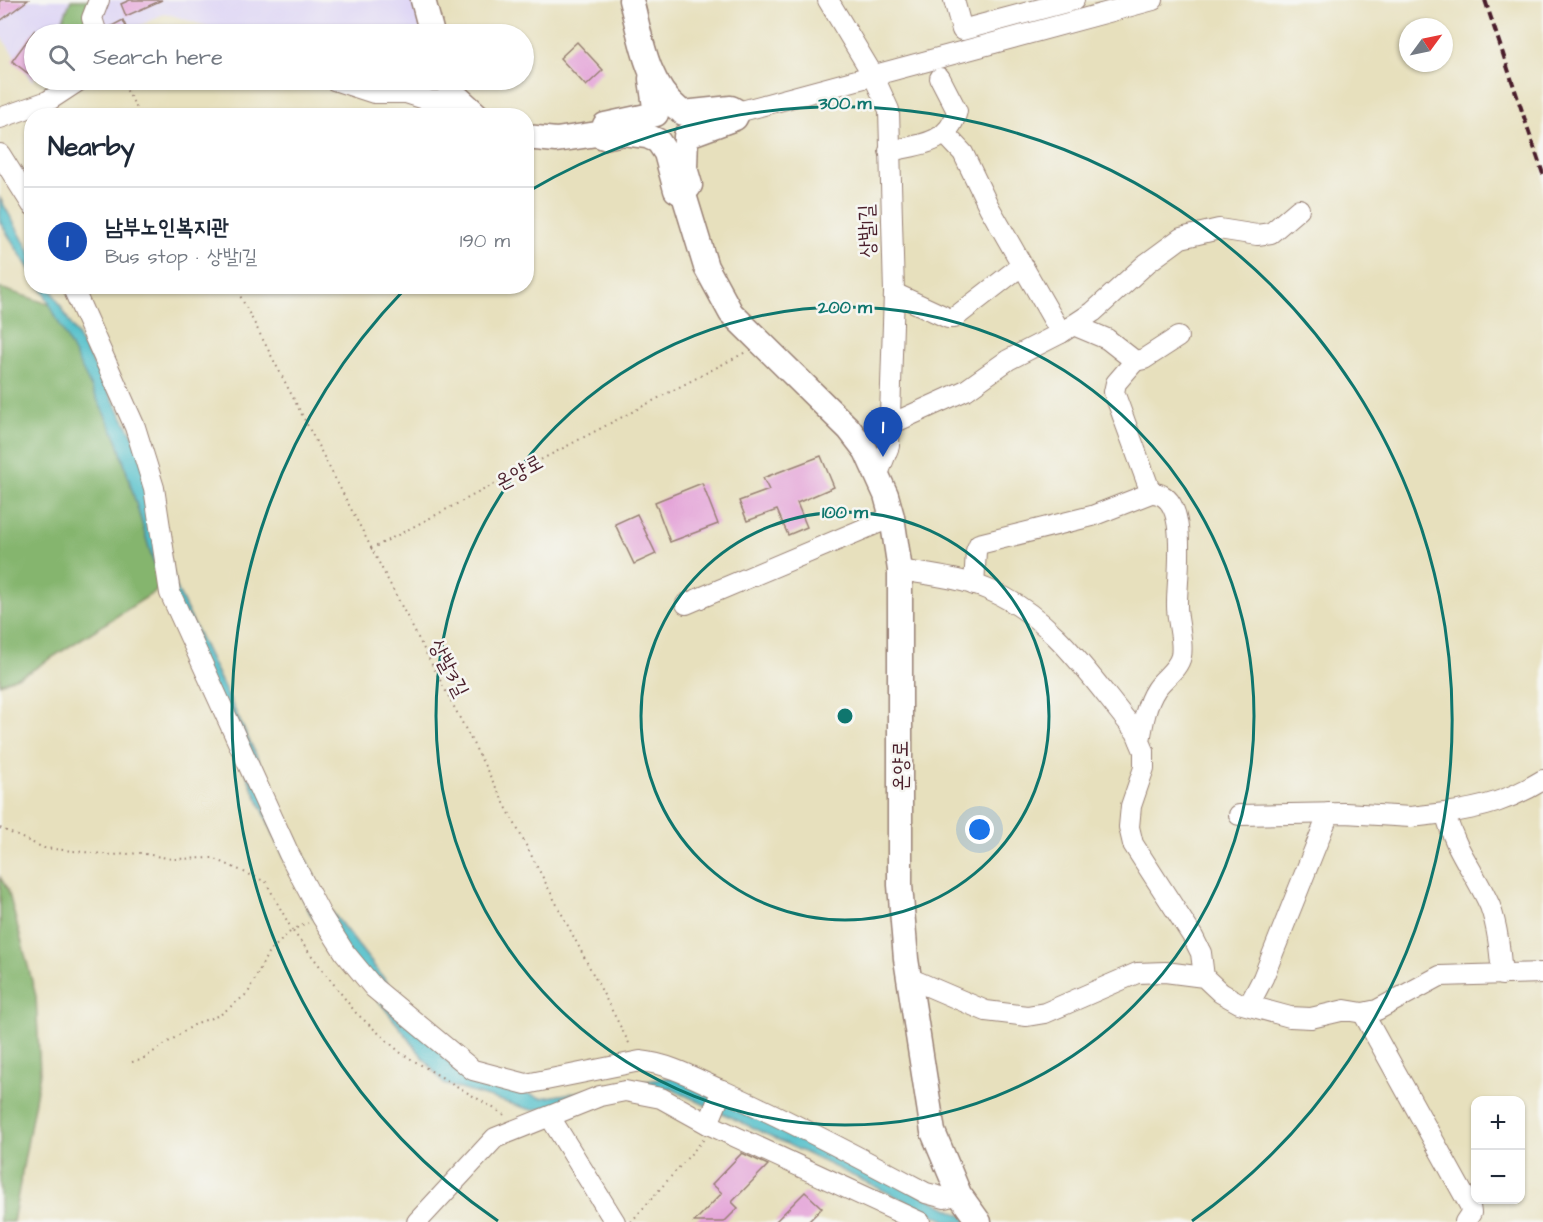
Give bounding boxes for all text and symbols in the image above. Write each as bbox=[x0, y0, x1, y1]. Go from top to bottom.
north arrow bbox=[1399, 18, 1453, 72]
search box bbox=[24, 24, 534, 90]
icon: search bbox=[45, 41, 78, 74]
text: Search here bbox=[93, 42, 223, 73]
text: 300 m bbox=[817, 91, 873, 116]
text: Nearby bbox=[48, 129, 135, 165]
street label: 상발1길 bbox=[852, 204, 882, 258]
text: 남부노인복지관 bbox=[105, 212, 229, 243]
text: 1 bbox=[66, 227, 69, 255]
text: 190 m bbox=[460, 227, 510, 255]
text: Bus stop · 상발1길 bbox=[105, 243, 258, 271]
text: 200 m bbox=[817, 295, 873, 320]
pin: 1 bbox=[864, 408, 902, 457]
street label: 온양로 bbox=[490, 447, 548, 497]
text: 100 m bbox=[822, 500, 869, 525]
street label: 상발3길 bbox=[422, 634, 476, 702]
centre of rings bbox=[835, 706, 855, 726]
street label: 온양로 bbox=[886, 741, 915, 791]
your location bbox=[965, 815, 994, 844]
map controls bbox=[1471, 1096, 1525, 1204]
button: + bbox=[1471, 1096, 1525, 1150]
button: − bbox=[1471, 1150, 1525, 1204]

